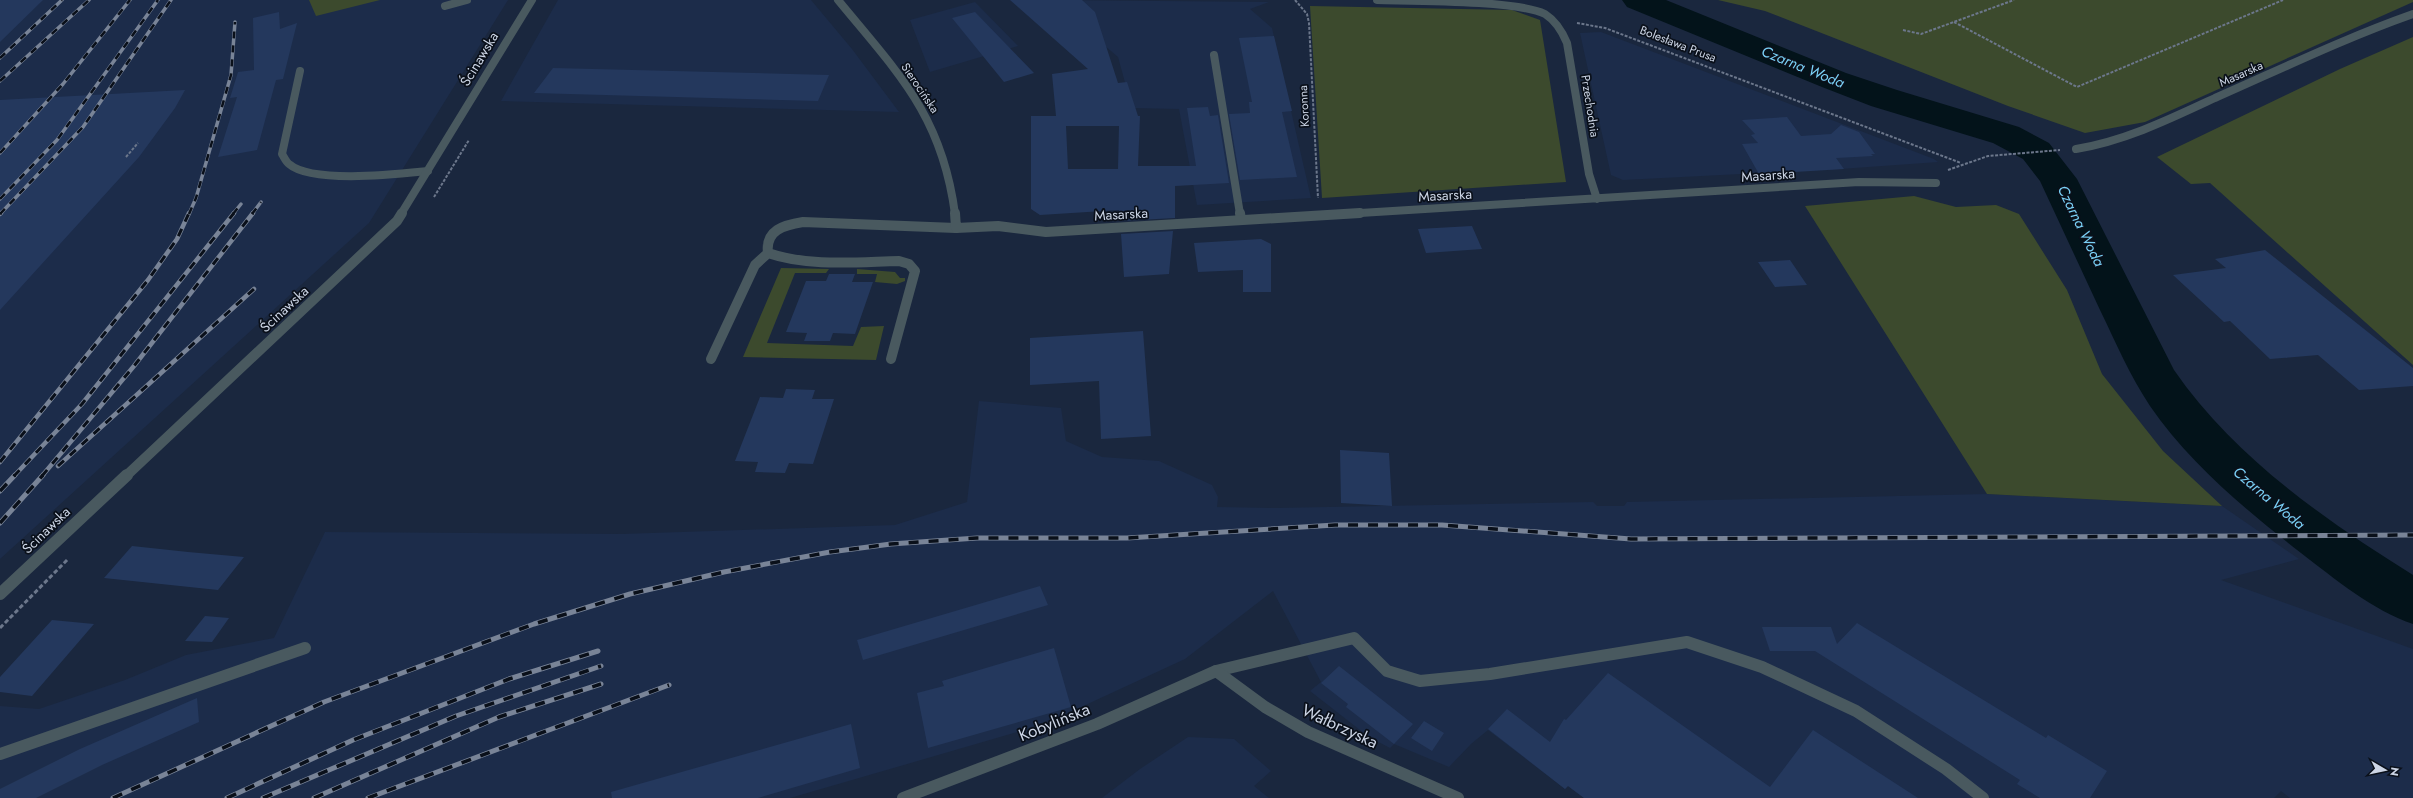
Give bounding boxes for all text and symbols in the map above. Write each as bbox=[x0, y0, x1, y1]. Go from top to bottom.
street label: Bolesława Prusa bbox=[1637, 21, 1719, 67]
street label: Ścinawska bbox=[455, 28, 503, 90]
water label: Czarna Woda bbox=[1758, 40, 1849, 94]
street label: Masarska bbox=[2216, 56, 2266, 92]
street label: Sierocińska bbox=[896, 59, 944, 117]
street label: Przechodnia bbox=[1576, 74, 1604, 139]
street label: Koronna bbox=[1294, 84, 1314, 127]
street label: Masarska bbox=[1740, 163, 1796, 187]
water label: Czarna Woda bbox=[2052, 182, 2111, 271]
street label: Masarska bbox=[1418, 184, 1472, 206]
street label: Masarska bbox=[1094, 203, 1148, 225]
street label: Ścinawska bbox=[255, 281, 313, 337]
water label: Czarna Woda bbox=[2228, 461, 2310, 535]
street label: Ścinawska bbox=[17, 502, 75, 558]
street label: Kobylińska bbox=[1015, 697, 1093, 747]
street label: Wałbrzyska bbox=[1298, 698, 1382, 754]
north arrow bbox=[2365, 750, 2405, 790]
text: N bbox=[2386, 766, 2403, 777]

